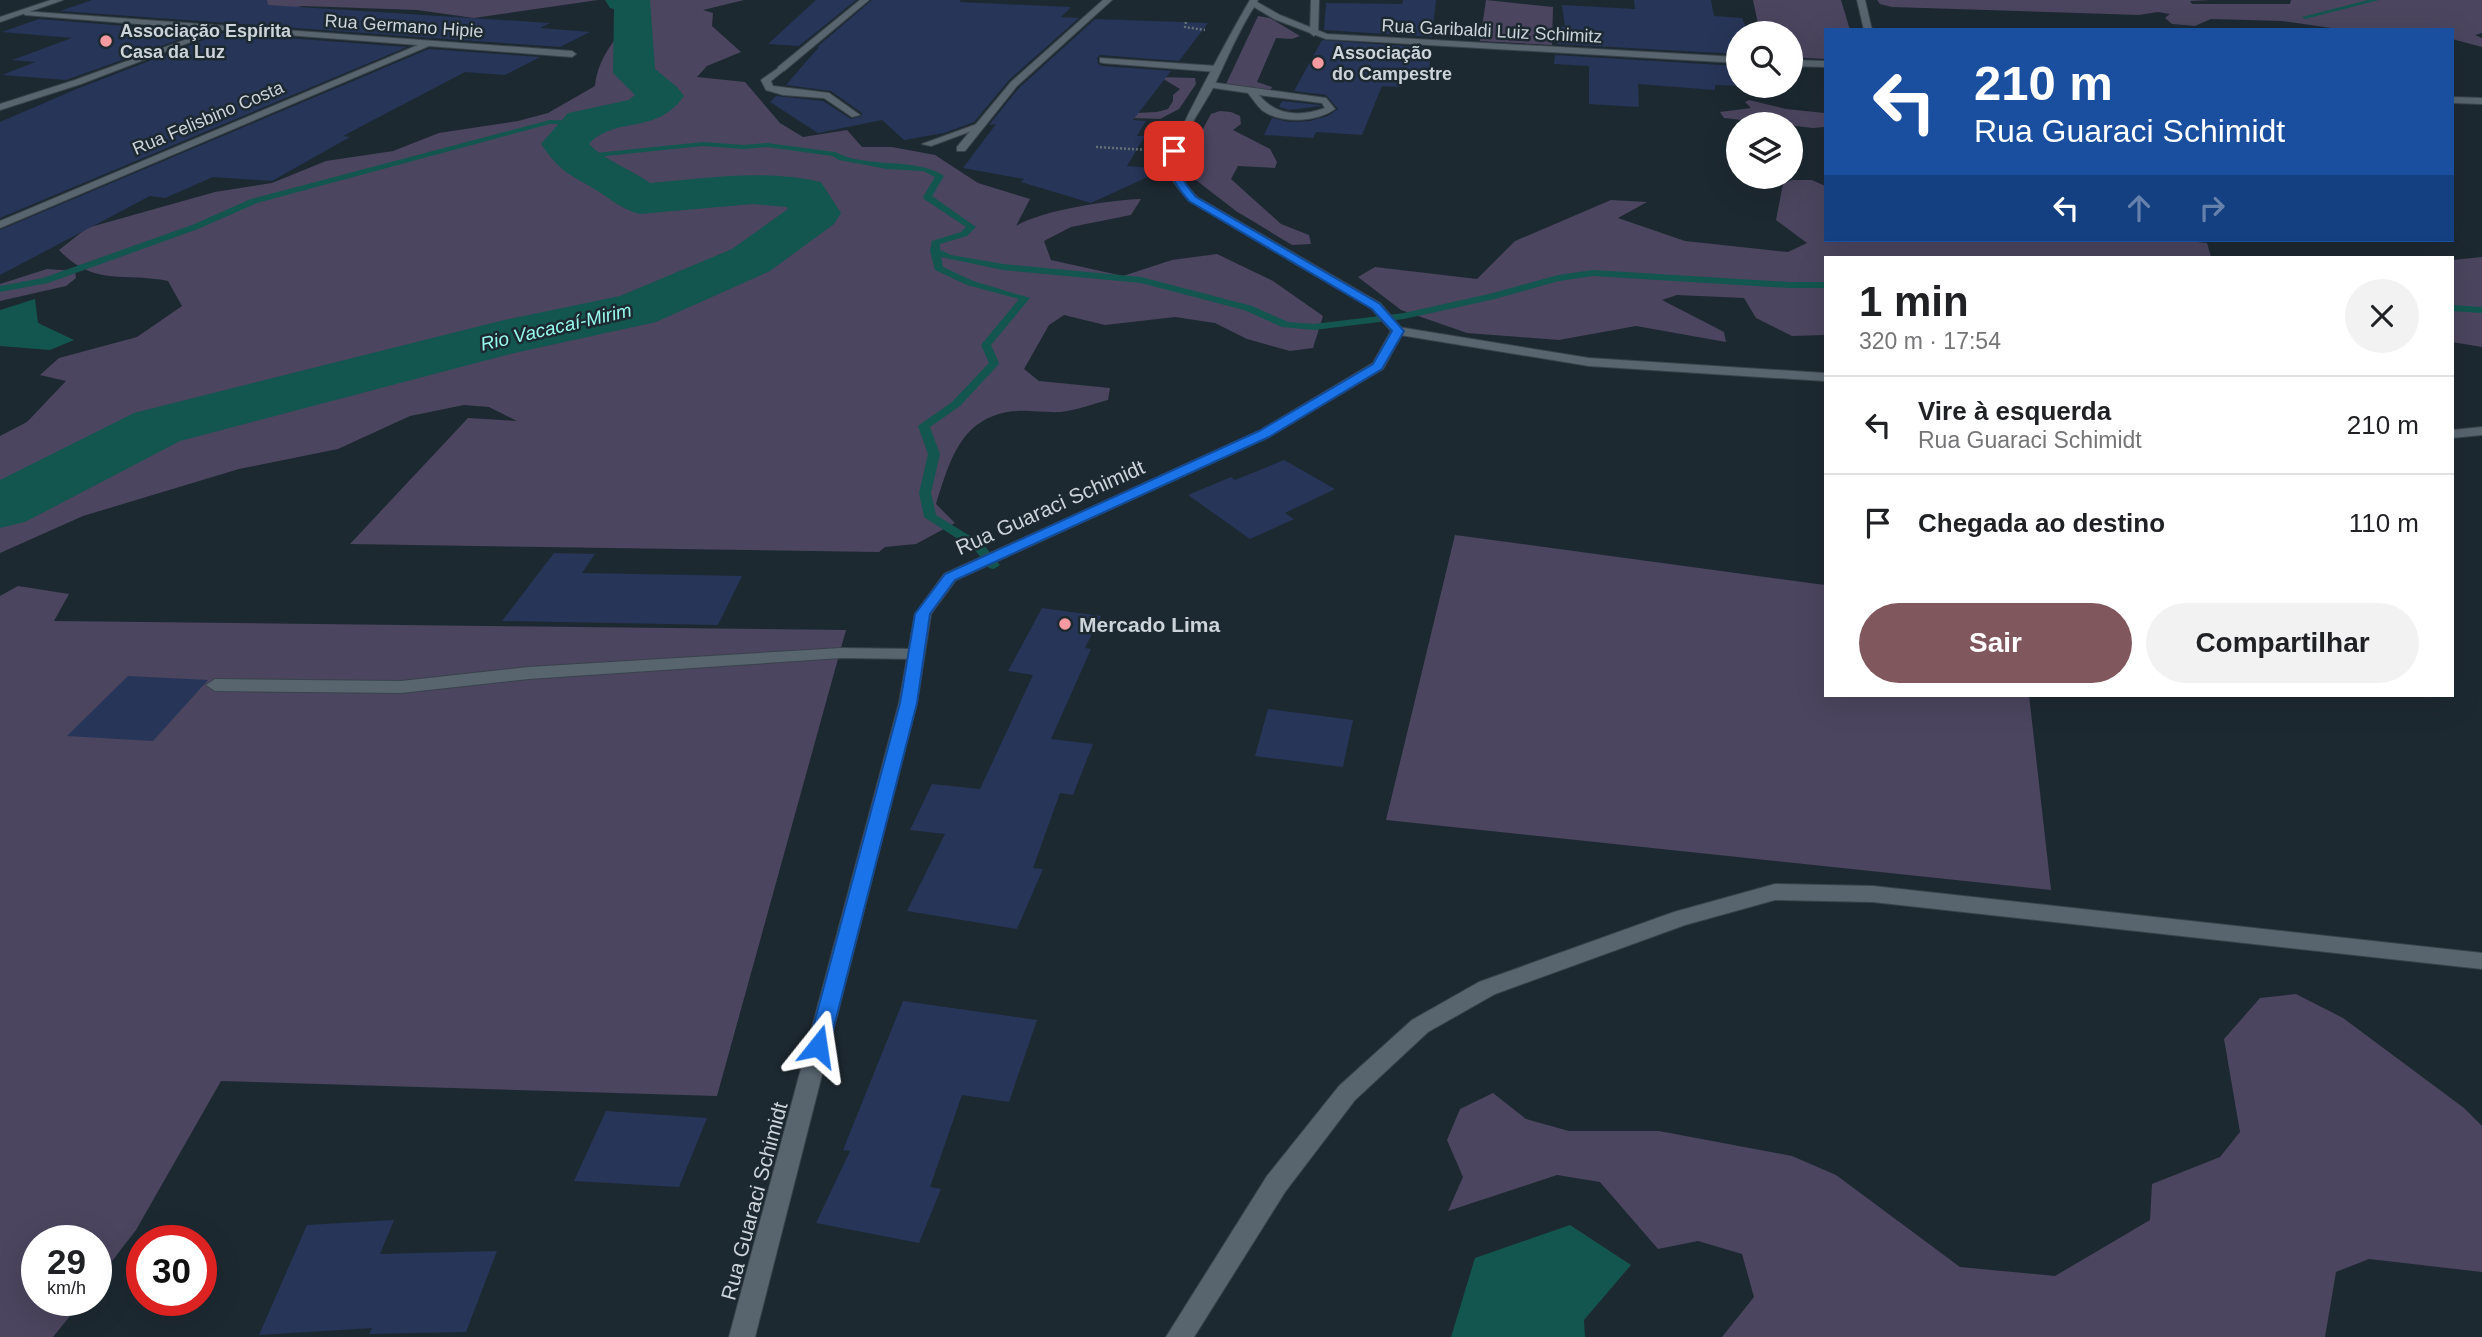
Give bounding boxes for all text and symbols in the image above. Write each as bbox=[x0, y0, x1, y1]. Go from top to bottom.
street label: Rua Germano Hipie bbox=[324, 10, 484, 42]
street label: Rua Garibaldi Luiz Schimitz bbox=[1381, 15, 1603, 47]
place label: Associação Espírita Casa da Luz bbox=[120, 21, 292, 62]
map controls bbox=[1726, 21, 1803, 189]
button: search bbox=[1726, 21, 1803, 98]
marker: Associação Espírita Casa da Luz bbox=[98, 33, 114, 49]
place label: Associação do Campestre bbox=[1332, 43, 1452, 84]
marker: Associação do Campestre bbox=[1310, 55, 1326, 71]
icon: left bbox=[1859, 56, 1950, 147]
text: 210 m bbox=[1974, 56, 2113, 110]
street label: Rua Felisbino Costa bbox=[129, 77, 287, 159]
button: layers bbox=[1726, 112, 1803, 189]
text: Rua Guaraci Schimidt bbox=[1974, 113, 2285, 149]
pin bbox=[1144, 121, 1204, 181]
icon: arrive bbox=[1155, 132, 1193, 170]
icon: left bbox=[2047, 189, 2085, 227]
icon: ahead bbox=[2120, 189, 2158, 227]
icon: right bbox=[2193, 189, 2231, 227]
text: 1 min bbox=[1859, 278, 1969, 325]
button: close bbox=[2345, 279, 2419, 353]
water label: Rio Vacacaí-Mirim bbox=[478, 299, 634, 355]
text: 320 m · 17:54 bbox=[1859, 328, 2001, 354]
text: Vire à esquerda bbox=[1918, 396, 2111, 426]
icon: left bbox=[1859, 406, 1897, 444]
text: 210 m bbox=[2347, 410, 2419, 440]
text: Rua Guaraci Schimidt bbox=[1918, 427, 2142, 453]
street label: Rua Guaraci Schimidt bbox=[952, 455, 1148, 559]
icon: arrive bbox=[1859, 504, 1897, 542]
text: Chegada ao destino bbox=[1918, 508, 2165, 538]
text: 110 m bbox=[2349, 508, 2419, 538]
button: Sair bbox=[1859, 603, 2132, 683]
button: Compartilhar bbox=[2146, 603, 2419, 683]
place label: Mercado Lima bbox=[1079, 613, 1221, 636]
marker: Mercado Lima bbox=[1057, 616, 1073, 632]
position arrow bbox=[781, 1009, 855, 1083]
street label: Rua Guaraci Schimidt bbox=[716, 1099, 792, 1303]
speed limit sign: 30 bbox=[126, 1225, 217, 1316]
text: 29 bbox=[47, 1242, 86, 1281]
text: km/h bbox=[47, 1278, 86, 1298]

